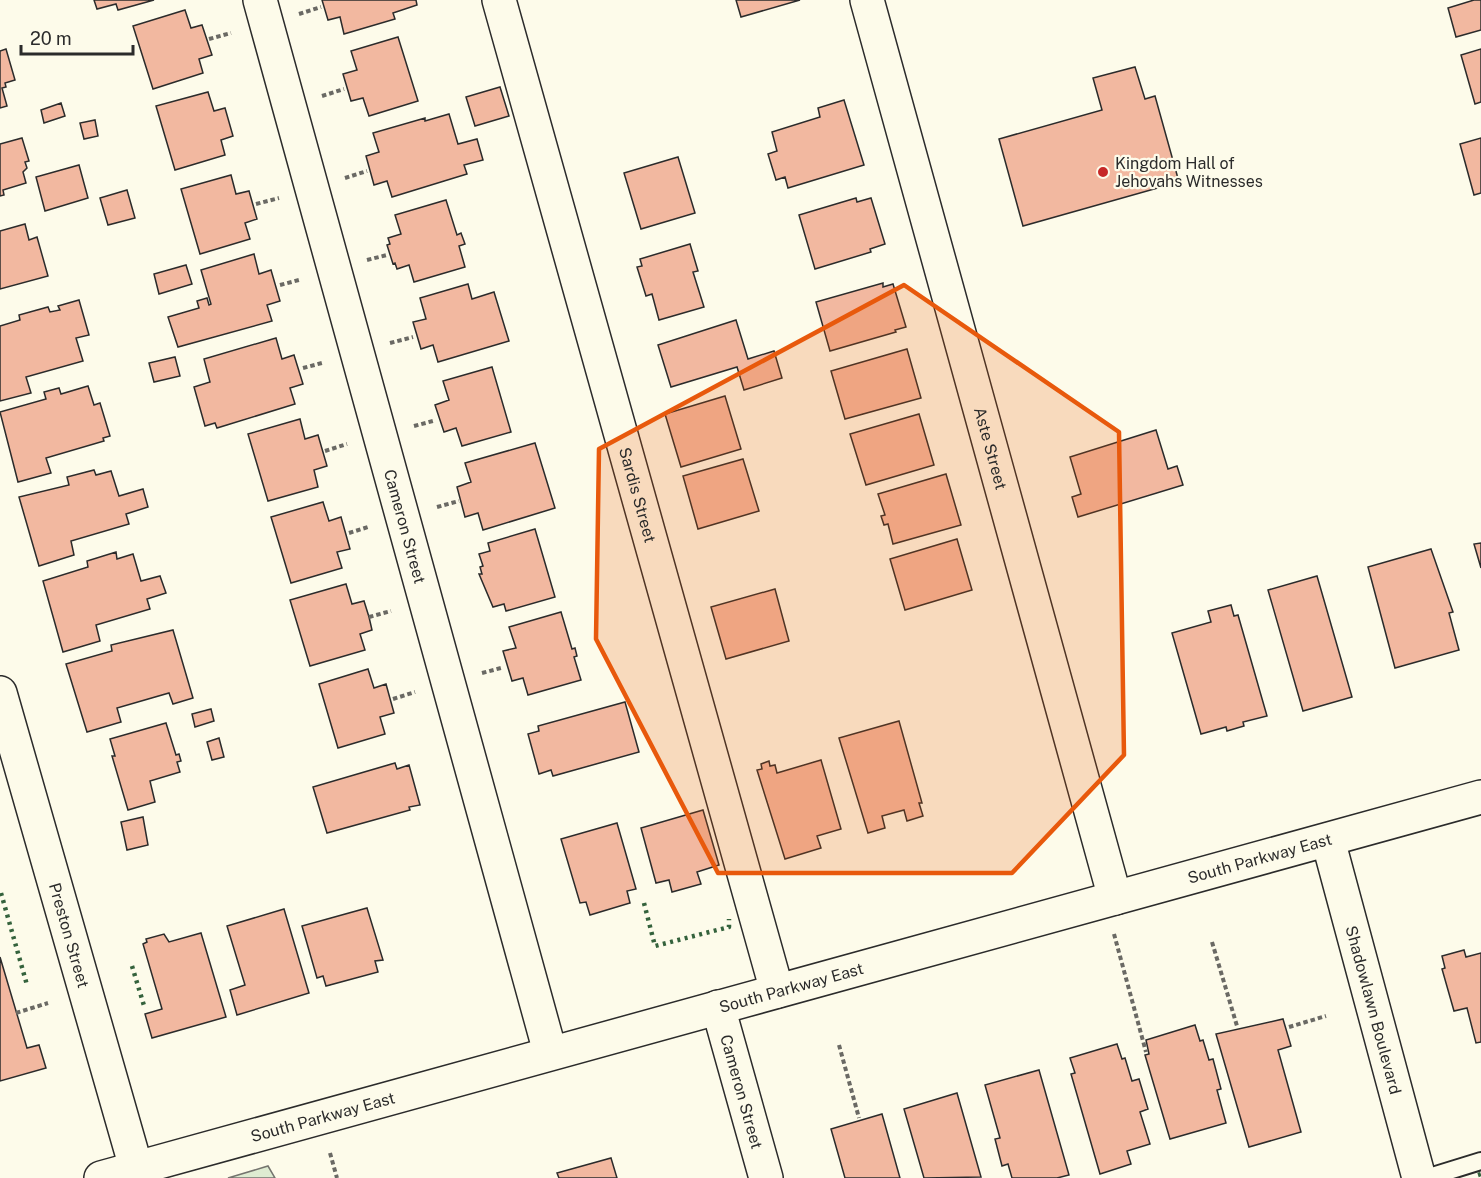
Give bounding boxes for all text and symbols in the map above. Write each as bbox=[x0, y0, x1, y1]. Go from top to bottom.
scale bar bbox=[21, 18, 134, 56]
text: 20 m bbox=[30, 28, 72, 49]
place label: Kingdom Hall of Jehovahs Witnesses bbox=[1115, 154, 1263, 191]
marker: Kingdom Hall of Jehovahs Witnesses bbox=[1096, 165, 1110, 179]
street label: Aste Street bbox=[970, 405, 1011, 492]
street label: Sardis Street bbox=[615, 445, 660, 545]
street label: Cameron Street bbox=[380, 467, 430, 586]
street label: South Parkway East bbox=[1185, 829, 1334, 887]
street label: Preston Street bbox=[45, 881, 93, 990]
street label: Shadowlawn Boulevard bbox=[1342, 924, 1406, 1096]
street label: South Parkway East bbox=[717, 958, 865, 1016]
street label: Cameron Street bbox=[717, 1032, 767, 1151]
street label: South Parkway East bbox=[248, 1088, 397, 1146]

